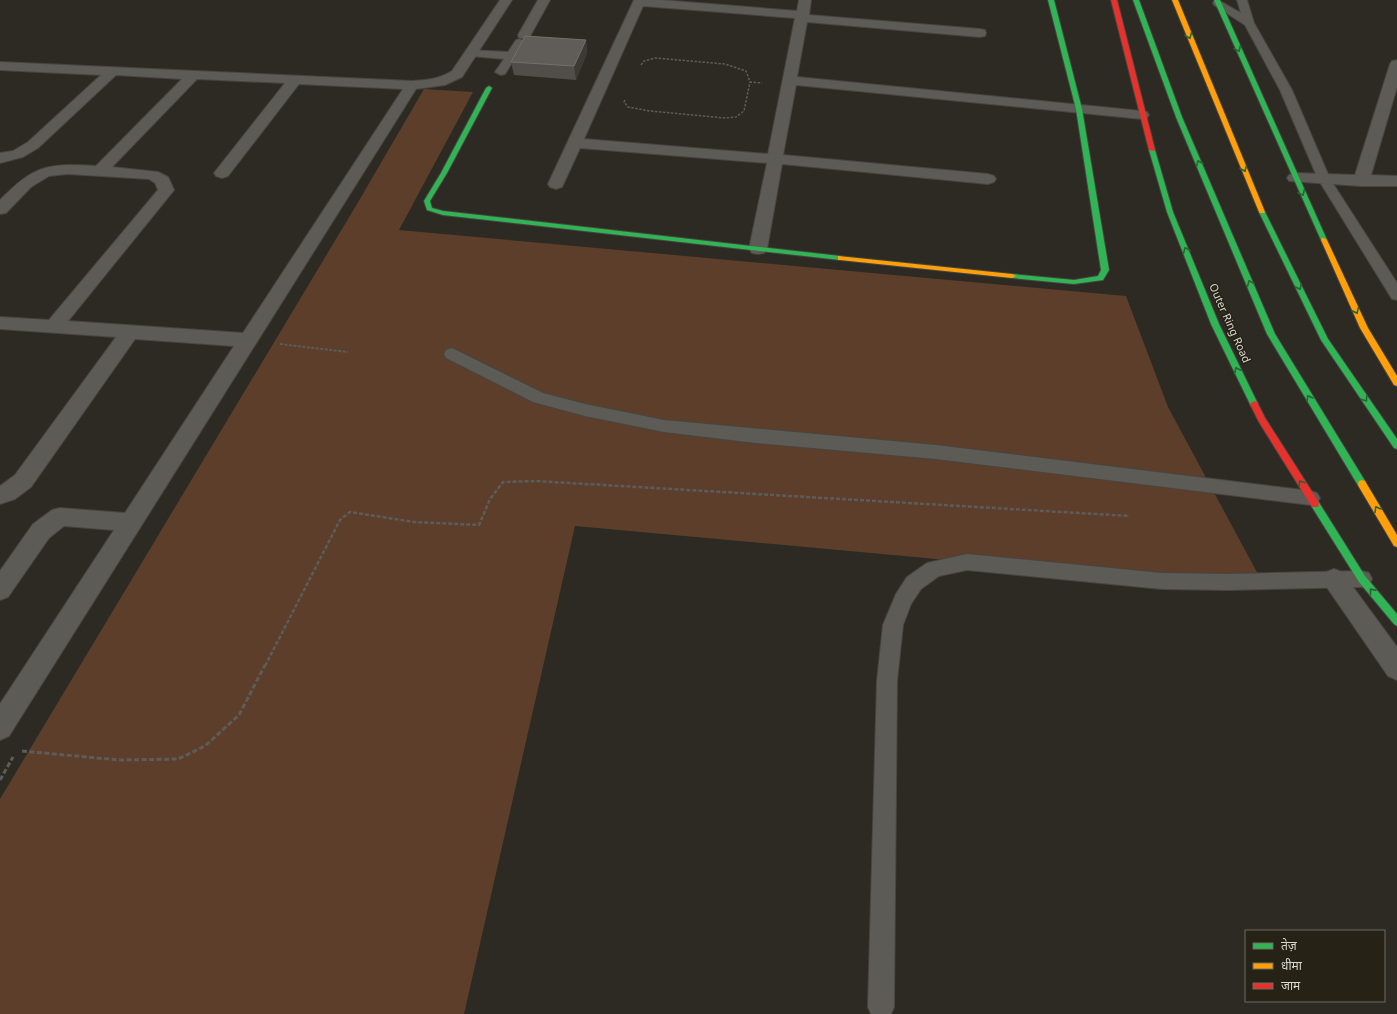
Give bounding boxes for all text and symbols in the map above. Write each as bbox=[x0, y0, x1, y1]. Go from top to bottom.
one-way arrow bbox=[1184, 32, 1192, 40]
one-way arrow bbox=[1233, 44, 1241, 52]
one-way arrow bbox=[1196, 160, 1204, 168]
one-way arrow bbox=[1239, 165, 1247, 173]
one-way arrow bbox=[1297, 189, 1305, 196]
one-way arrow bbox=[1182, 247, 1190, 254]
one-way arrow bbox=[1246, 280, 1254, 287]
street label: Outer Ring Road bbox=[1205, 281, 1253, 365]
one-way arrow bbox=[1294, 283, 1302, 291]
one-way arrow bbox=[1351, 307, 1359, 315]
one-way arrow bbox=[1234, 366, 1242, 374]
one-way arrow bbox=[1307, 395, 1314, 402]
one-way arrow bbox=[1360, 395, 1368, 402]
one-way arrow bbox=[1299, 480, 1306, 487]
one-way arrow bbox=[1374, 506, 1381, 513]
one-way arrow bbox=[1370, 589, 1377, 596]
legend bbox=[1245, 930, 1385, 1002]
text: तेज़ bbox=[1281, 938, 1298, 955]
text: धीमा bbox=[1281, 958, 1303, 975]
text: जाम bbox=[1281, 979, 1301, 995]

